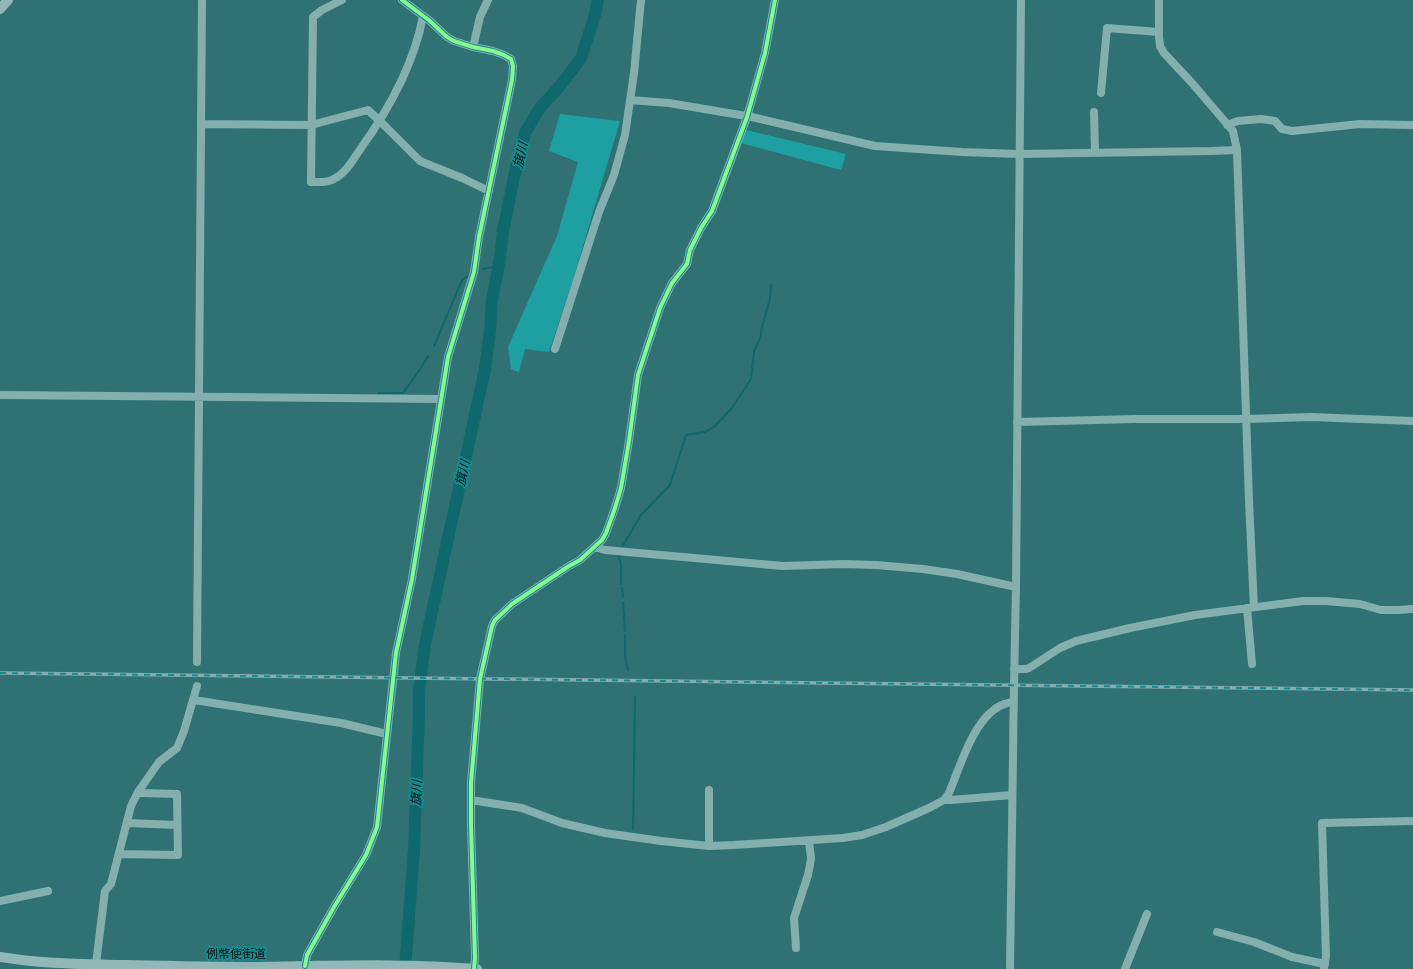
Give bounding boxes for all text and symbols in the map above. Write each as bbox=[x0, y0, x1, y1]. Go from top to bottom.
water label: 旗川 bbox=[509, 139, 533, 170]
water label: 旗川 bbox=[451, 457, 475, 488]
water label: 旗川 bbox=[408, 778, 427, 806]
street label: 例幣使街道 bbox=[206, 946, 266, 962]

